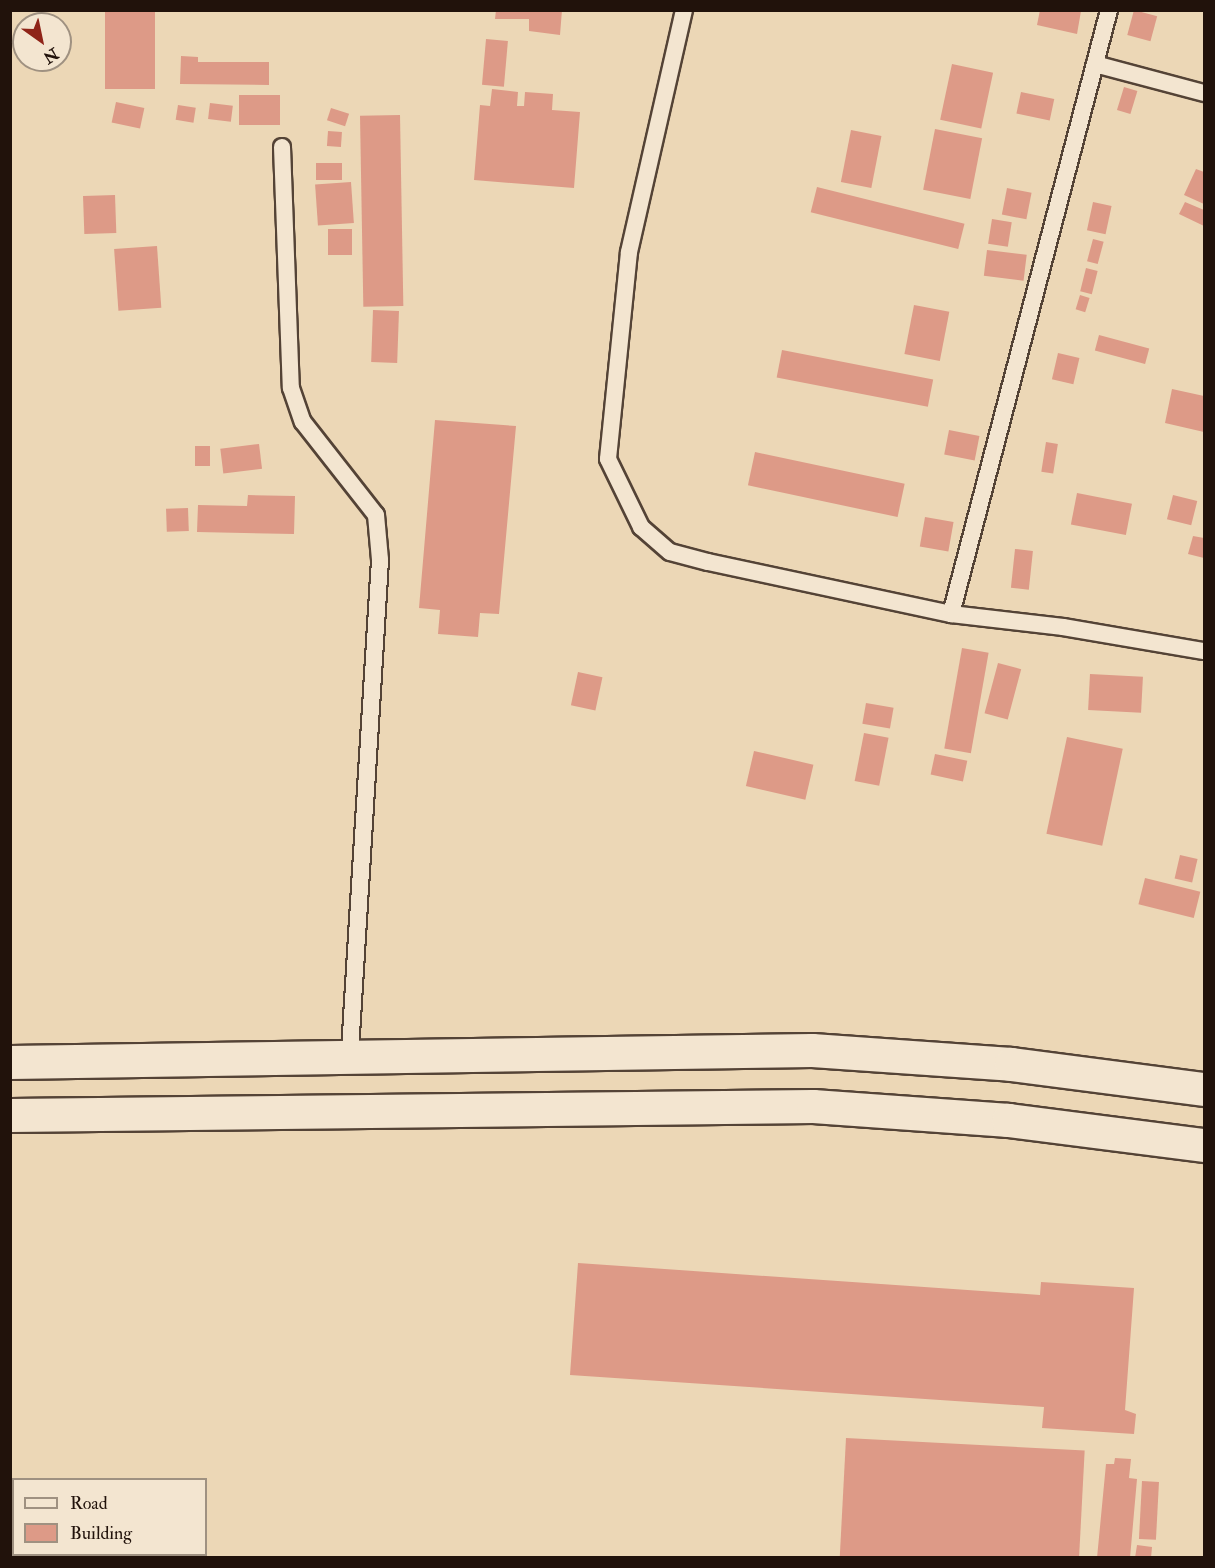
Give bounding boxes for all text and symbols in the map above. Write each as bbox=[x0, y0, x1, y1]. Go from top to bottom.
north arrow bbox=[12, 12, 72, 72]
text: N bbox=[39, 43, 62, 68]
legend bbox=[12, 1478, 207, 1556]
text: Road bbox=[70, 1492, 108, 1515]
text: Building bbox=[70, 1522, 132, 1545]

